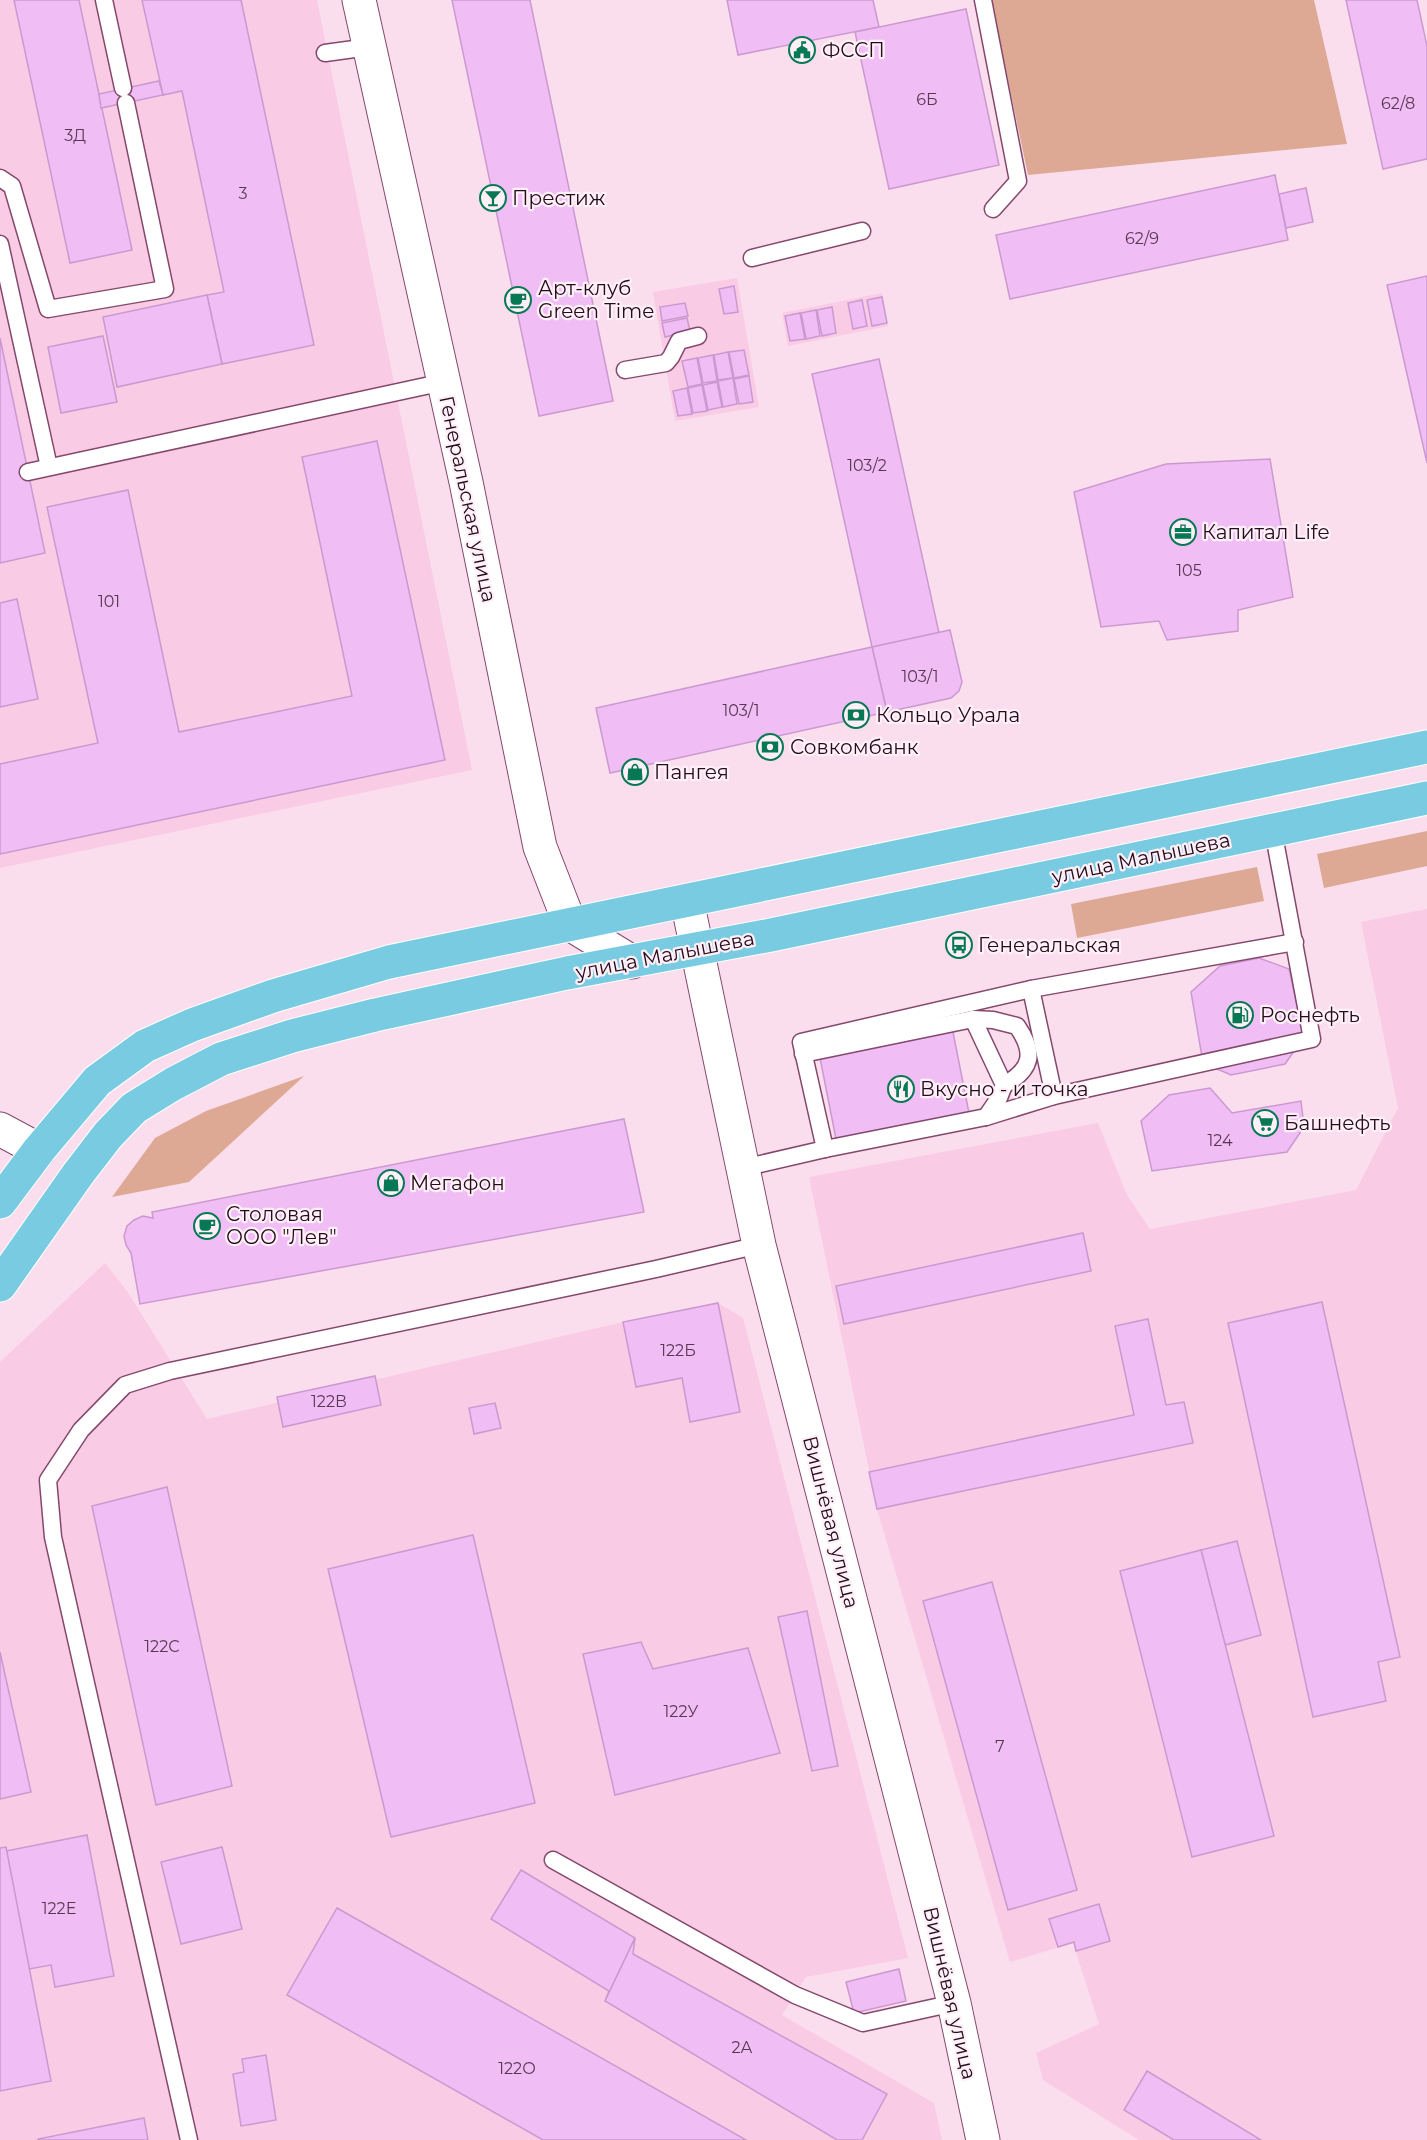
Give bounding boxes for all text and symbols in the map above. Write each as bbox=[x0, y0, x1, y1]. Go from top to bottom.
public building icon: ФССП bbox=[787, 35, 817, 65]
place label: ФССП bbox=[822, 38, 885, 62]
house number: 6Б bbox=[916, 90, 938, 109]
house number: 62/8 bbox=[1381, 94, 1415, 113]
house number: 3Д bbox=[64, 126, 86, 145]
bar icon: Престиж bbox=[478, 183, 508, 213]
house number: 3 bbox=[238, 184, 248, 203]
place label: Престиж bbox=[512, 186, 606, 210]
house number: 62/9 bbox=[1125, 229, 1159, 248]
place label: Арт-клуб Green Time bbox=[538, 276, 654, 323]
cafe icon: Арт-клуб Green Time bbox=[503, 285, 533, 315]
street label: Генеральская улица bbox=[434, 393, 502, 605]
house number: 103/2 bbox=[847, 456, 887, 475]
office icon: Капитал Life bbox=[1168, 517, 1198, 547]
place label: Капитал Life bbox=[1202, 520, 1329, 544]
house number: 105 bbox=[1176, 561, 1202, 580]
house number: 101 bbox=[98, 592, 120, 611]
house number: 103/1 bbox=[902, 667, 938, 686]
bank icon: Кольцо Урала bbox=[841, 700, 871, 730]
house number: 103/1 bbox=[723, 701, 759, 720]
place label: Кольцо Урала bbox=[876, 703, 1020, 727]
bank icon: Совкомбанк bbox=[755, 732, 785, 762]
place label: Совкомбанк bbox=[790, 735, 919, 759]
shop icon: Пангея bbox=[620, 757, 650, 787]
place label: Пангея bbox=[654, 760, 729, 784]
street label: улица Малышева bbox=[1049, 827, 1232, 889]
street label: улица Малышева bbox=[573, 926, 756, 984]
bus stop icon: Генеральская bbox=[944, 930, 974, 960]
place label: Генеральская bbox=[978, 933, 1121, 957]
fuel station icon: Роснефть bbox=[1225, 1000, 1255, 1030]
place label: Роснефть bbox=[1260, 1003, 1360, 1027]
restaurant icon: Вкусно - и точка bbox=[886, 1074, 916, 1104]
place label: Вкусно - и точка bbox=[920, 1077, 1088, 1101]
supermarket icon: Башнефть bbox=[1250, 1108, 1280, 1138]
place label: Башнефть bbox=[1284, 1111, 1391, 1135]
house number: 124 bbox=[1207, 1131, 1233, 1150]
shop icon: Мегафон bbox=[376, 1168, 406, 1198]
place label: Мегафон bbox=[410, 1171, 505, 1195]
place label: Столовая ООО "Лев" bbox=[226, 1202, 337, 1249]
cafe icon: Столовая ООО "Лев" bbox=[192, 1211, 222, 1241]
house number: 122Б bbox=[660, 1341, 696, 1360]
house number: 122В bbox=[311, 1392, 347, 1411]
street label: Вишнёвая улица bbox=[798, 1433, 864, 1611]
house number: 122С bbox=[144, 1637, 180, 1656]
house number: 122У bbox=[664, 1702, 699, 1721]
house number: 7 bbox=[995, 1737, 1005, 1756]
house number: 122Е bbox=[42, 1899, 76, 1918]
street label: Вишнёвая улица bbox=[918, 1904, 982, 2082]
house number: 2А bbox=[732, 2038, 753, 2057]
house number: 122О bbox=[498, 2059, 536, 2078]

